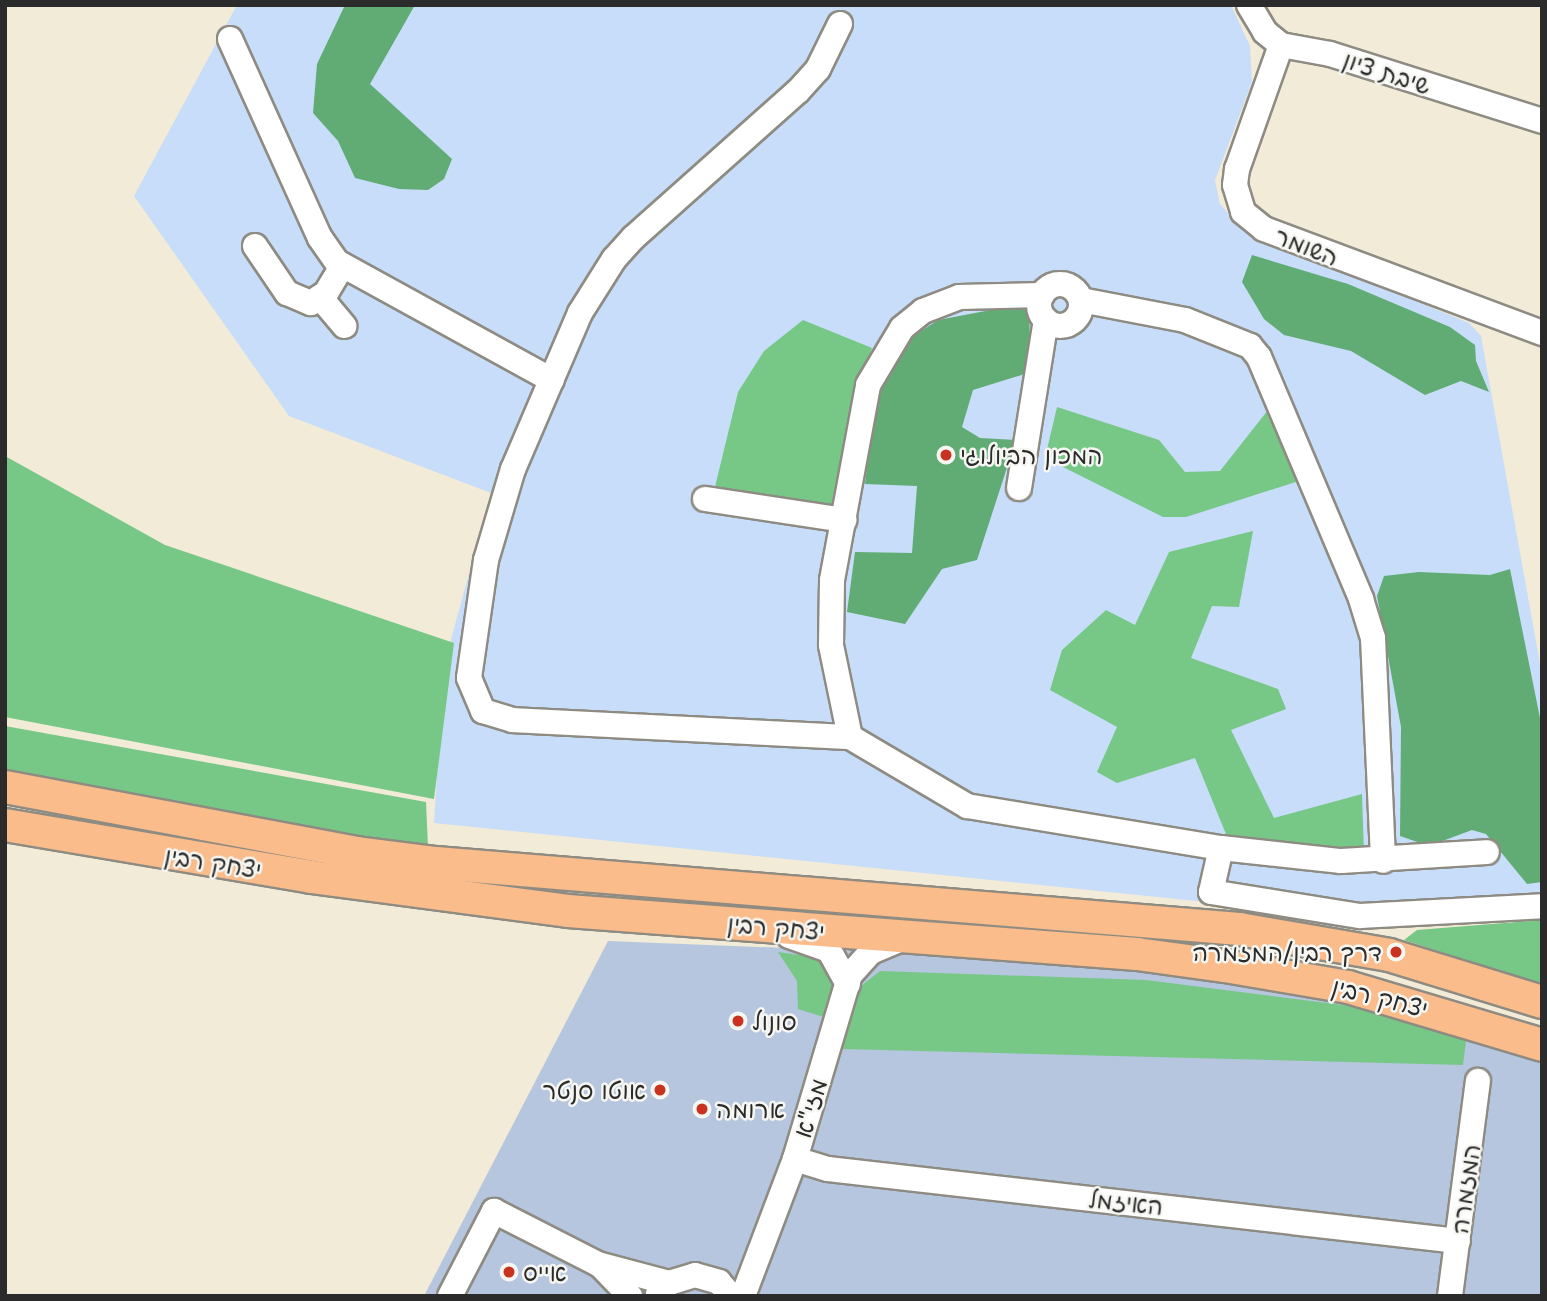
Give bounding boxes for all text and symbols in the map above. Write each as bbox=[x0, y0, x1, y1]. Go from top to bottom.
street label: שיבת ציון bbox=[1340, 44, 1434, 100]
street label: השומר bbox=[1271, 221, 1343, 271]
place label: המכון הביולוגי bbox=[960, 441, 1103, 469]
marker: המכון הביולוגי bbox=[938, 447, 954, 463]
street label: יצחק רבין bbox=[162, 840, 264, 884]
street label: יצחק רבין bbox=[726, 908, 826, 946]
place label: דרך רבין/המזמרה bbox=[1192, 938, 1382, 966]
marker: דרך רבין/המזמרה bbox=[1388, 944, 1404, 960]
street label: יצחק רבין bbox=[1329, 971, 1431, 1023]
place label: סונול bbox=[752, 1007, 797, 1035]
marker: סונול bbox=[730, 1013, 746, 1029]
street label: מזי"א bbox=[787, 1075, 833, 1141]
place label: אוטו סנטר bbox=[542, 1076, 646, 1104]
marker: אוטו סנטר bbox=[652, 1082, 668, 1098]
place label: ארומה bbox=[716, 1095, 785, 1123]
marker: ארומה bbox=[694, 1101, 710, 1117]
street label: המזמרה bbox=[1444, 1142, 1486, 1236]
street label: האיזמל bbox=[1087, 1184, 1165, 1220]
place label: אייס bbox=[523, 1258, 567, 1286]
marker: אייס bbox=[501, 1264, 517, 1280]

